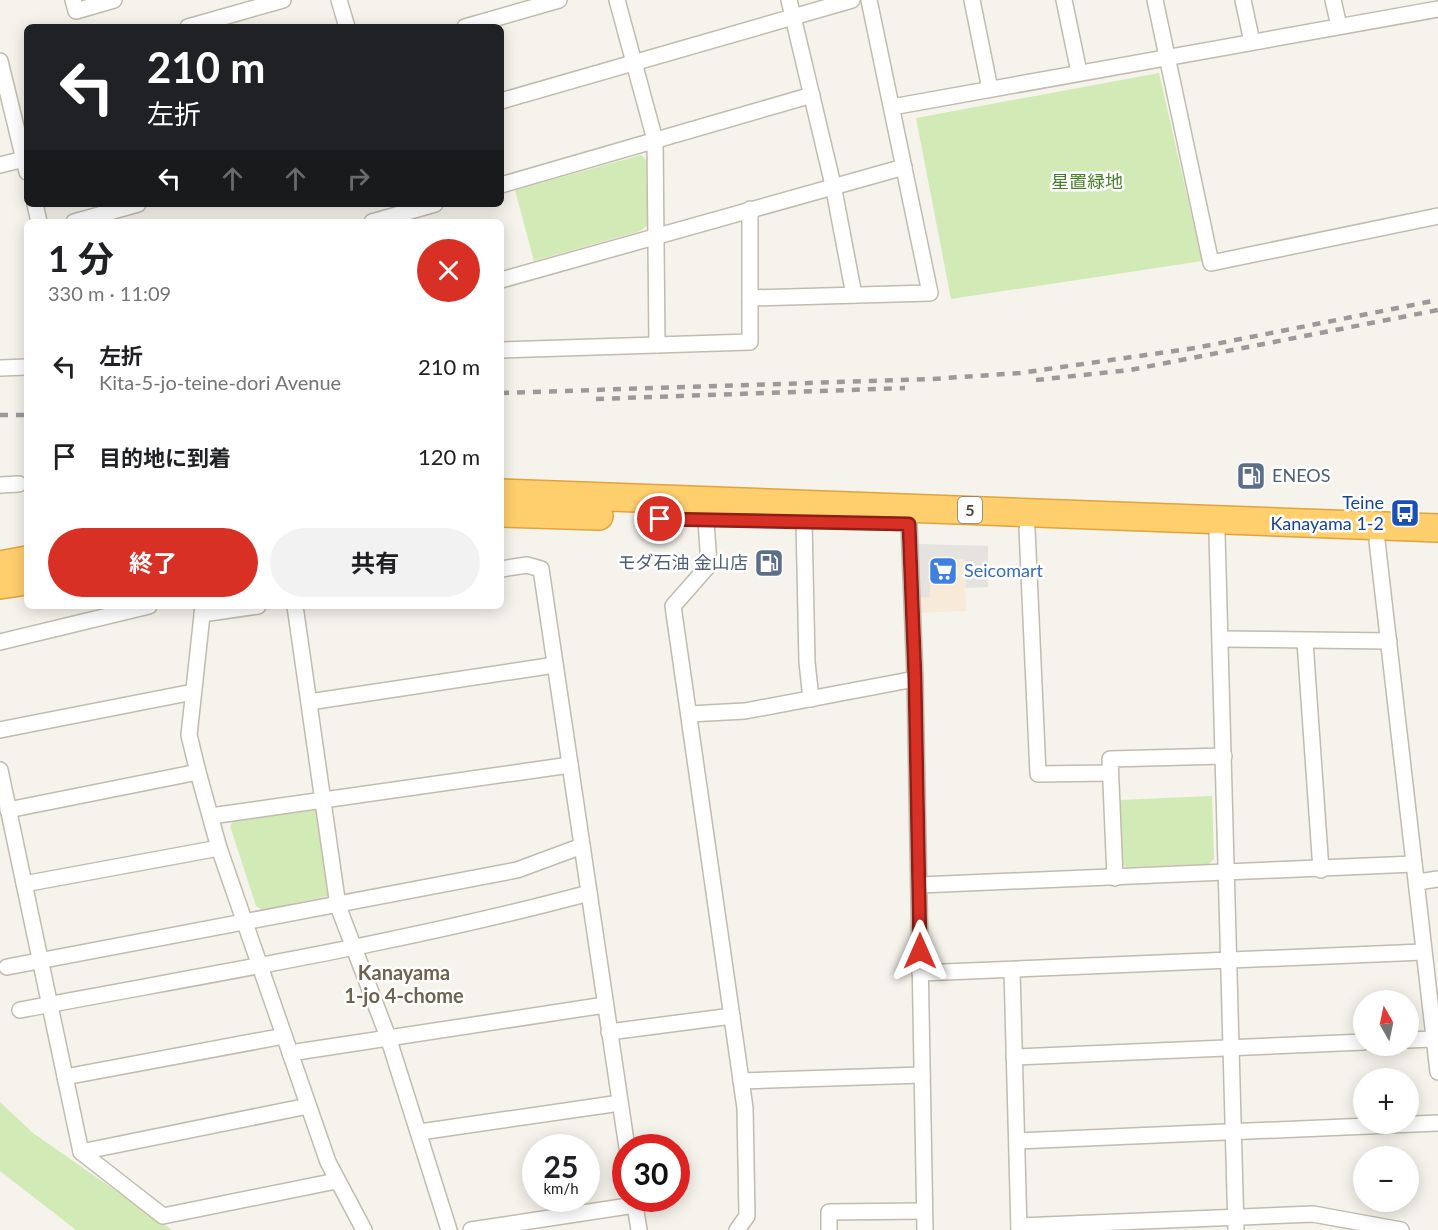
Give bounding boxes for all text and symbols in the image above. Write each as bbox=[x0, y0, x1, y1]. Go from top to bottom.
text: 210 m bbox=[147, 42, 265, 92]
icon: left bbox=[48, 48, 126, 126]
text: 左折 bbox=[147, 97, 201, 130]
icon: left bbox=[153, 162, 186, 195]
icon: ahead bbox=[216, 162, 249, 195]
icon: ahead bbox=[279, 162, 312, 195]
icon: right bbox=[342, 162, 375, 195]
park label: 星置緑地 bbox=[1051, 170, 1123, 192]
text: 1 分 bbox=[48, 236, 114, 280]
button: close bbox=[417, 239, 480, 302]
text: 330 m · 11:09 bbox=[48, 281, 171, 305]
text: 左折 bbox=[99, 342, 143, 369]
icon: left bbox=[48, 350, 81, 383]
text: 210 m bbox=[418, 353, 480, 380]
text: Kita-5-jo-teine-dori Avenue bbox=[99, 370, 341, 394]
icon: arrive bbox=[48, 440, 81, 473]
text: 120 m bbox=[418, 443, 480, 470]
text: 目的地に到着 bbox=[99, 444, 231, 471]
fuel station icon: ENEOS bbox=[1235, 460, 1267, 492]
place label: ENEOS bbox=[1272, 464, 1330, 486]
place label: Teine Kanayama 1-2 bbox=[1270, 491, 1384, 534]
pin bbox=[634, 493, 685, 544]
road number: 5 bbox=[958, 497, 982, 523]
bus stop icon: Teine Kanayama 1-2 bbox=[1389, 497, 1421, 529]
icon: arrive bbox=[643, 502, 676, 535]
button: 終了 bbox=[48, 528, 258, 597]
button: 共有 bbox=[270, 528, 480, 597]
fuel station icon: モダ石油 金山店 bbox=[753, 547, 785, 579]
place label: モダ石油 金山店 bbox=[617, 551, 748, 573]
supermarket icon: Seicomart bbox=[927, 555, 959, 587]
place label: Seicomart bbox=[964, 559, 1043, 581]
position arrow bbox=[888, 919, 952, 983]
district label: Kanayama 1-jo 4-chome bbox=[344, 960, 464, 1007]
north arrow bbox=[1353, 990, 1419, 1056]
map controls bbox=[1353, 990, 1419, 1212]
button: + bbox=[1353, 1068, 1419, 1134]
speed limit sign: 30 bbox=[612, 1134, 690, 1212]
button: − bbox=[1353, 1146, 1419, 1212]
text: 25 bbox=[544, 1148, 578, 1184]
text: km/h bbox=[543, 1179, 579, 1197]

